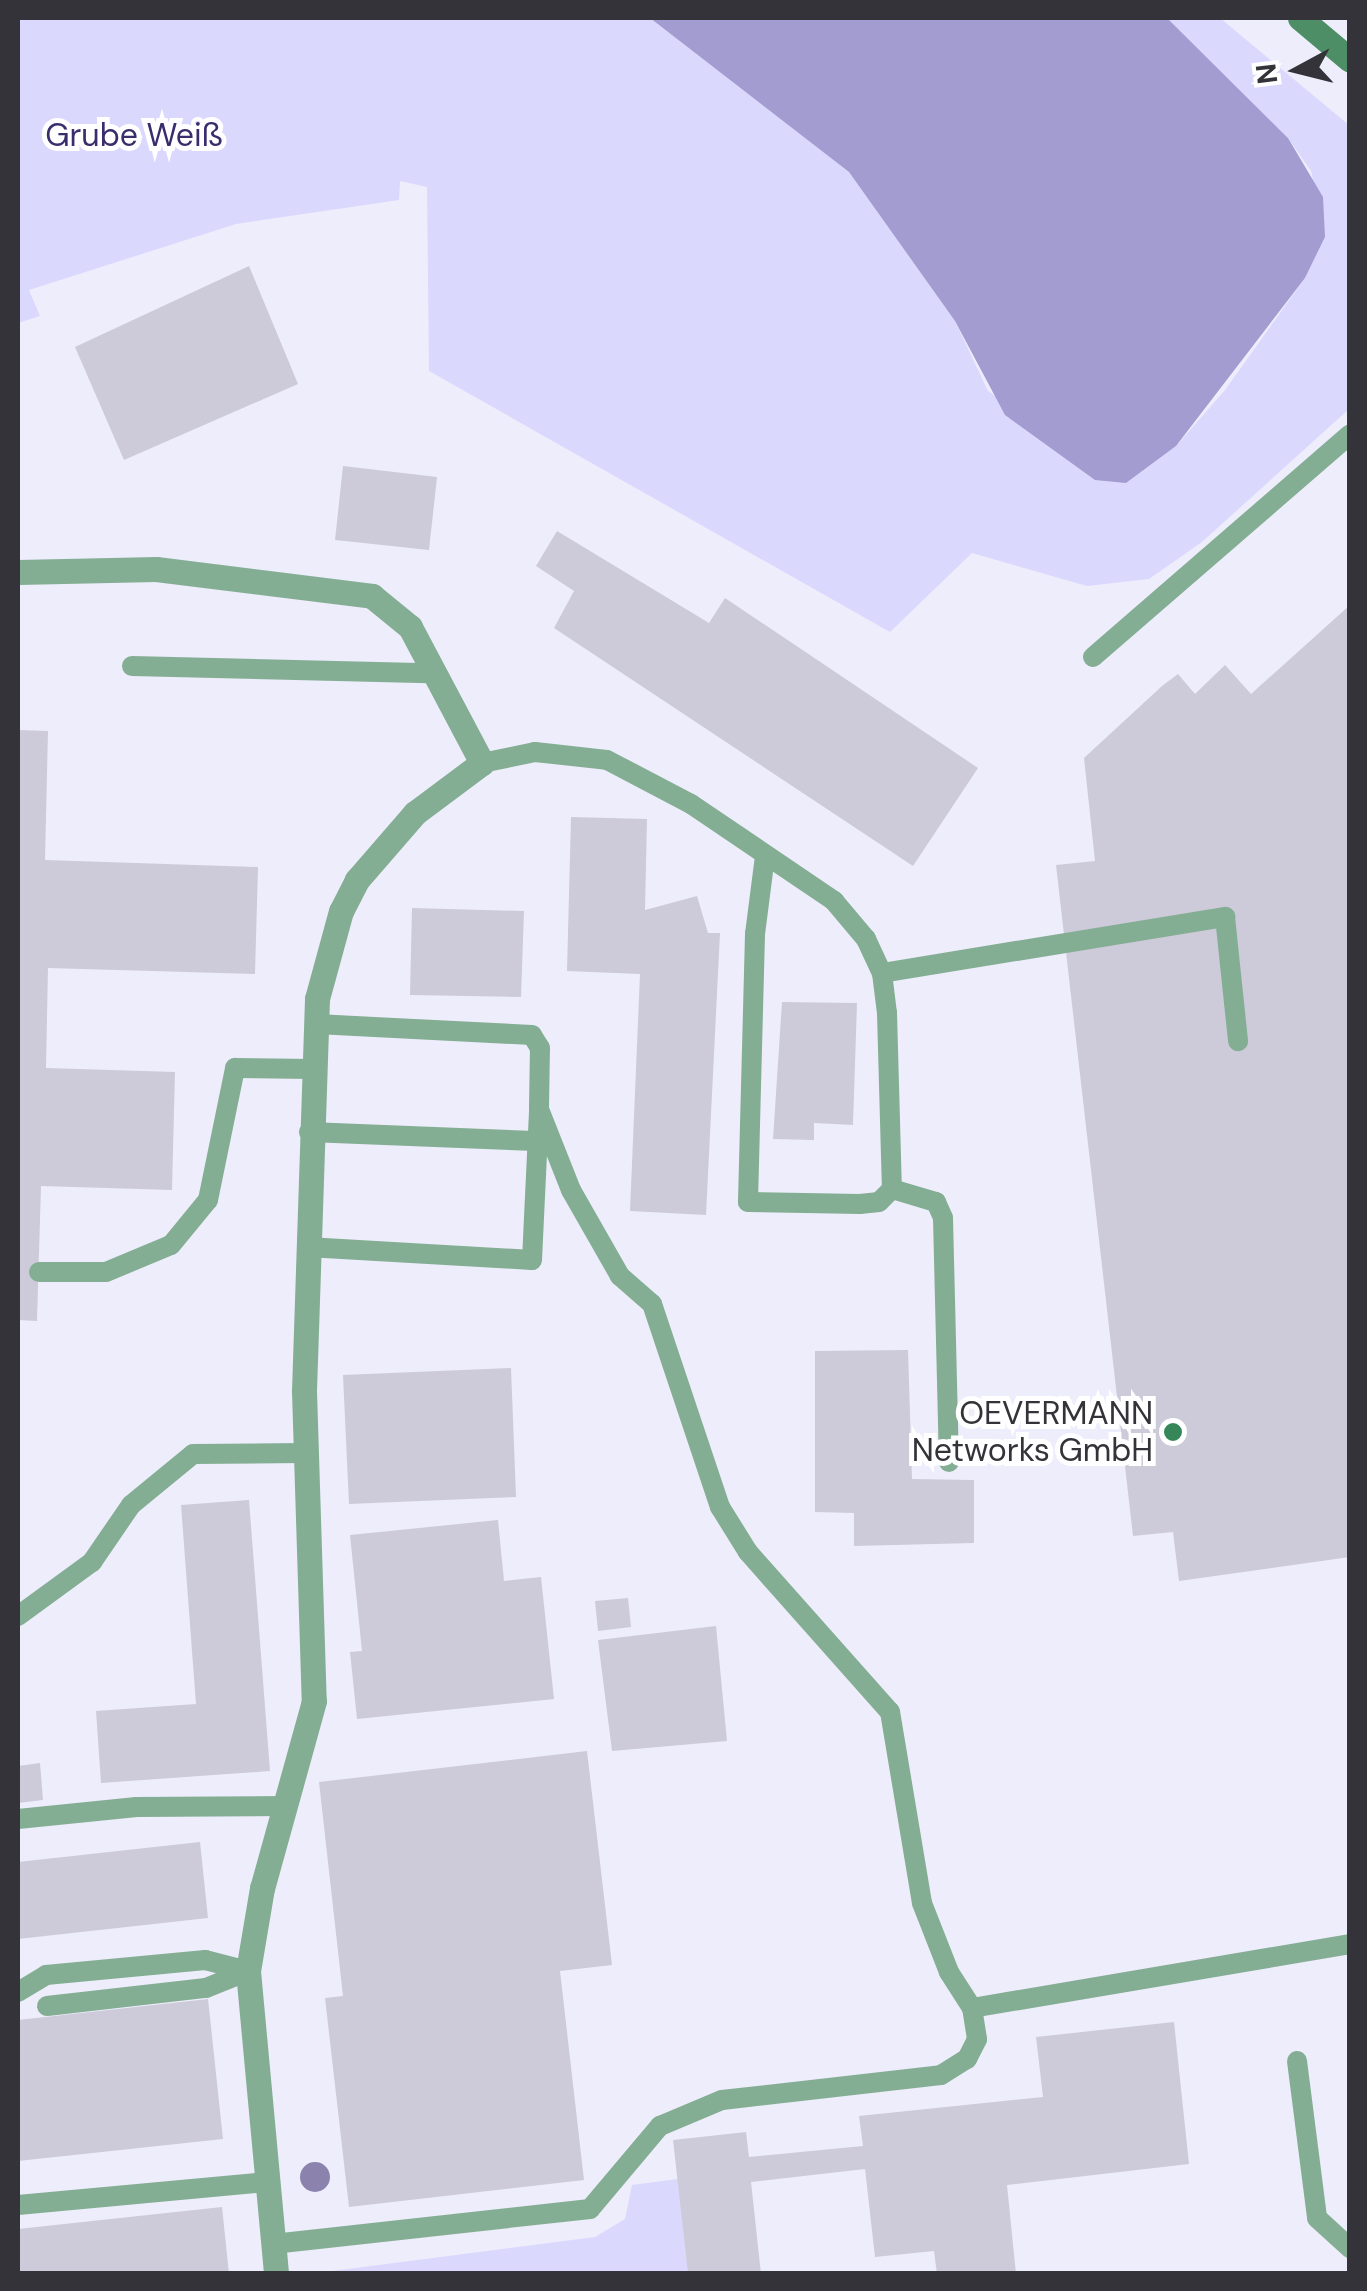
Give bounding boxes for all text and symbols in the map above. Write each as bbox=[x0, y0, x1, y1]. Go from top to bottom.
north arrow bbox=[1247, 20, 1347, 120]
text: N bbox=[1247, 61, 1286, 86]
park label: Grube Weiß bbox=[45, 116, 223, 154]
place label: OEVERMANN Networks GmbH bbox=[912, 1395, 1153, 1470]
marker: OEVERMANN Networks GmbH bbox=[1162, 1421, 1184, 1443]

